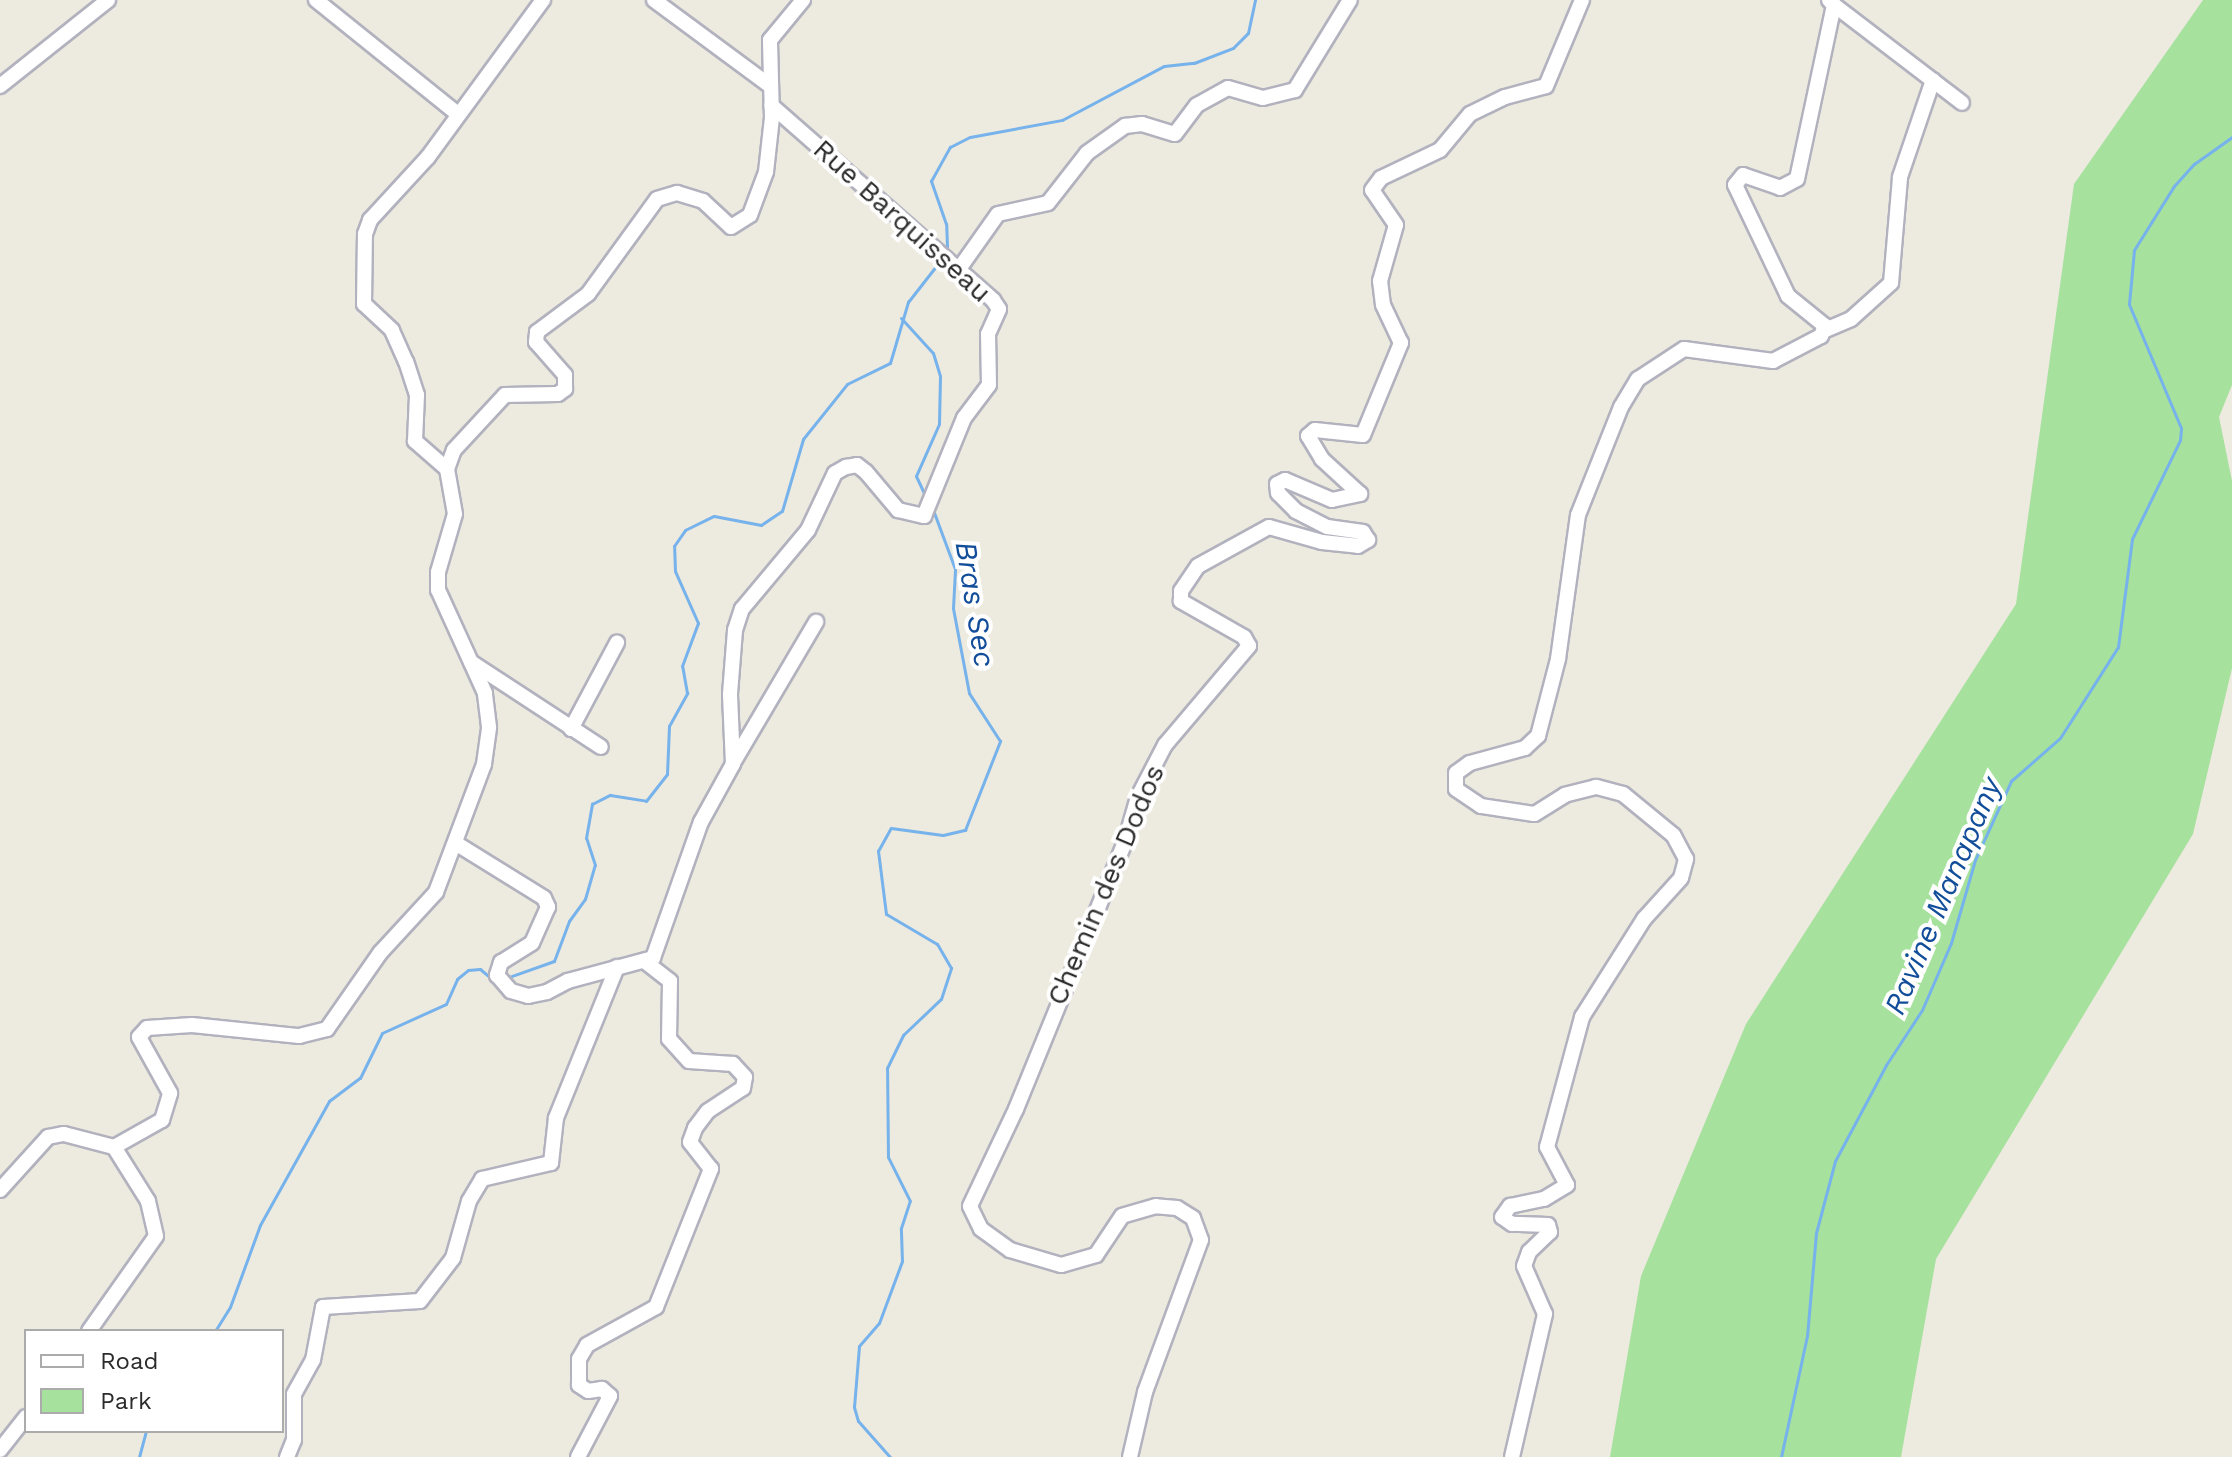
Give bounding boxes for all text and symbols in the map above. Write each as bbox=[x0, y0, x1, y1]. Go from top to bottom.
street label: Rue Barquisseau bbox=[806, 132, 998, 310]
water label: Bras Sec bbox=[947, 539, 1003, 669]
street label: Chemin des Dodos bbox=[1040, 760, 1172, 1010]
water label: Ravine Manapany bbox=[1877, 772, 2009, 1020]
legend bbox=[24, 1329, 284, 1433]
text: Road bbox=[100, 1347, 159, 1375]
text: Park bbox=[100, 1387, 152, 1415]

